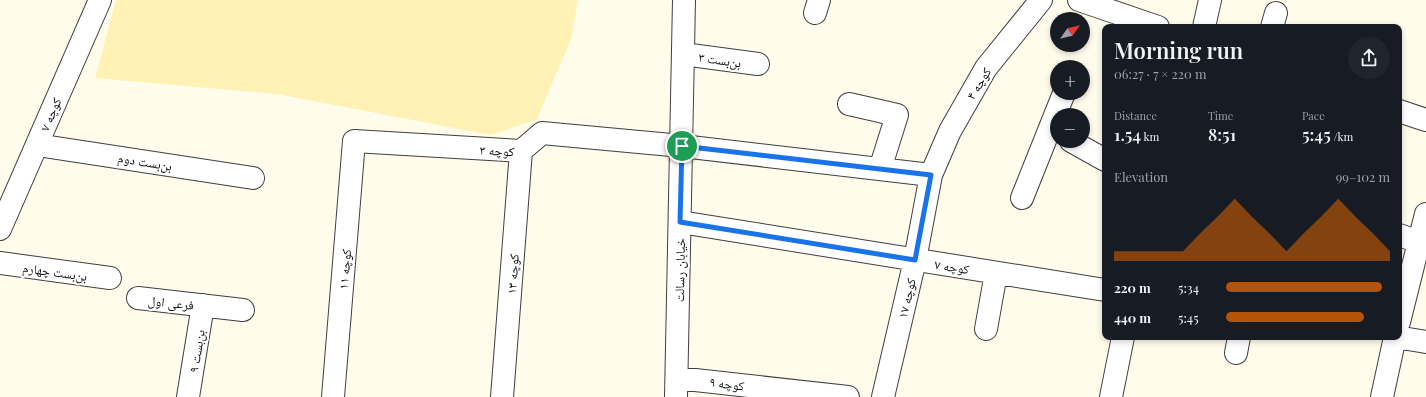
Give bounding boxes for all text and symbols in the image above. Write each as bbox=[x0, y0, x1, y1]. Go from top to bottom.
north arrow bbox=[1050, 12, 1090, 52]
map controls bbox=[1050, 12, 1090, 148]
text: Morning run bbox=[1114, 35, 1243, 65]
button: share bbox=[1348, 37, 1390, 79]
street label: بن‌بست ۳ bbox=[697, 48, 743, 71]
button: + bbox=[1050, 60, 1090, 100]
street label: کوچه ۴ bbox=[962, 63, 996, 103]
text: 06:27 · 7 × 220 m bbox=[1114, 65, 1207, 82]
street label: کوچه ۷ bbox=[35, 94, 66, 134]
button: − bbox=[1050, 108, 1090, 148]
text: Distance bbox=[1114, 108, 1157, 123]
text: Time bbox=[1208, 108, 1233, 123]
text: Pace bbox=[1302, 108, 1325, 123]
text: 1.54 bbox=[1114, 123, 1141, 145]
text: 8:51 bbox=[1208, 123, 1236, 145]
text: 5:45 bbox=[1302, 123, 1331, 145]
pin bbox=[665, 129, 699, 163]
text: km bbox=[1141, 129, 1159, 144]
text: /km bbox=[1331, 129, 1353, 144]
icon: arrive bbox=[671, 135, 693, 157]
street label: کوچه ۳ bbox=[479, 141, 515, 160]
street label: بن‌بست دوم bbox=[116, 148, 174, 175]
text: Elevation bbox=[1114, 168, 1168, 185]
text: 99–102 m bbox=[1336, 168, 1390, 185]
street label: خیابان رسالت bbox=[670, 238, 689, 302]
street label: کوچه ۱۱ bbox=[334, 247, 355, 290]
street label: کوچه ۱۳ bbox=[502, 253, 523, 295]
street label: کوچه ۷ bbox=[933, 255, 971, 278]
street label: بن‌بست چهارم bbox=[21, 258, 88, 285]
street label: کوچه ۱۷ bbox=[893, 276, 920, 320]
text: 220 m bbox=[1114, 279, 1151, 296]
text: 5:34 bbox=[1178, 279, 1199, 296]
street label: فرعی اول bbox=[147, 291, 195, 314]
text: 440 m bbox=[1114, 309, 1151, 326]
text: 5:45 bbox=[1178, 309, 1199, 326]
street label: بن‌بست ۹ bbox=[184, 328, 209, 374]
street label: کوچه ۹ bbox=[709, 372, 746, 395]

